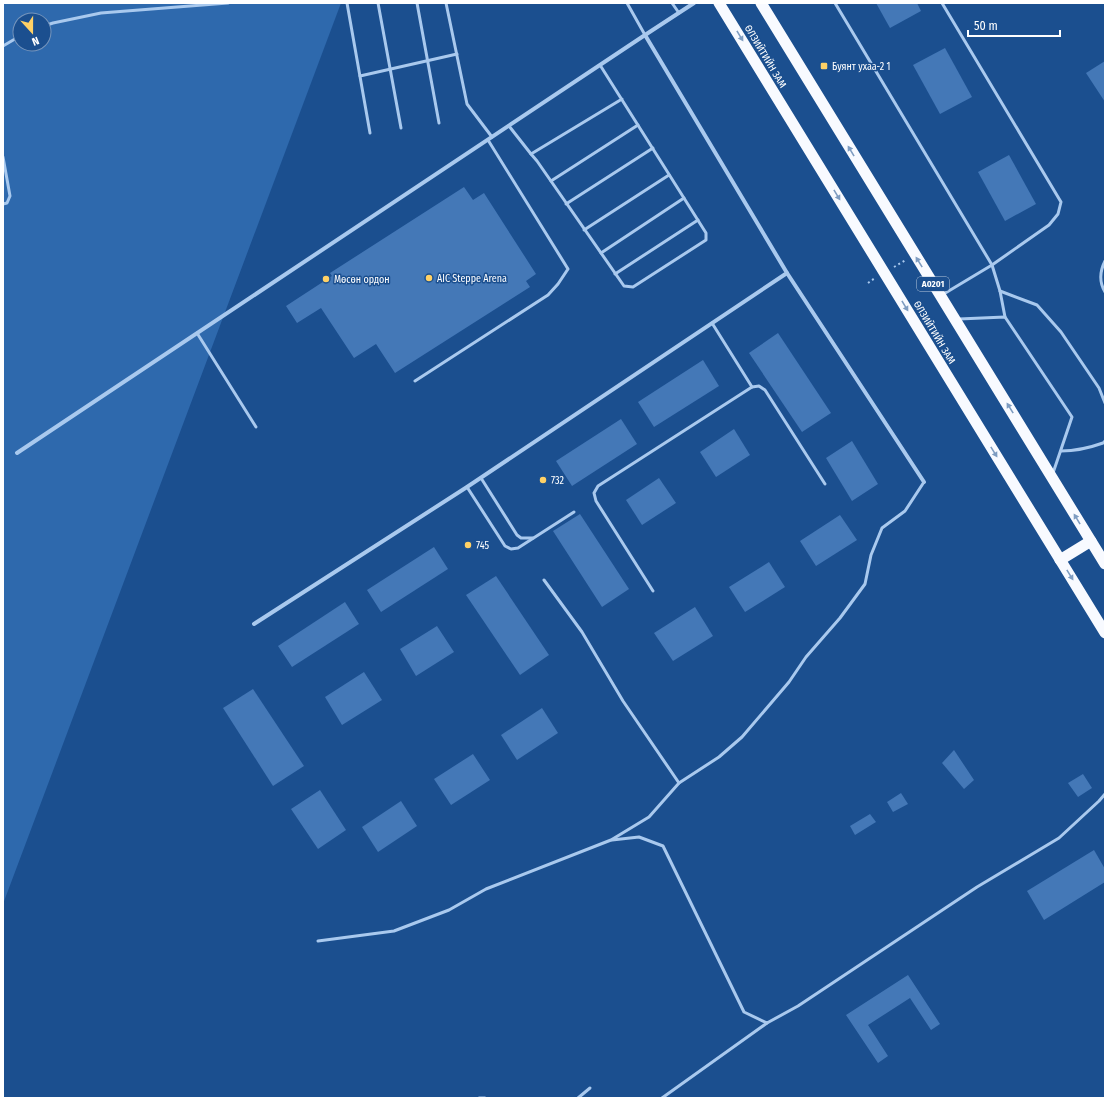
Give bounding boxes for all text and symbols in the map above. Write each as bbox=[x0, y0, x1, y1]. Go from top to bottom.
north arrow bbox=[12, 12, 52, 52]
scale bar bbox=[968, 12, 1060, 38]
text: 50 m bbox=[974, 19, 998, 33]
street label: ӨЛЗИЙТИЙН ЗАМ bbox=[742, 22, 789, 90]
one-way arrow bbox=[736, 30, 743, 42]
text: N bbox=[30, 34, 41, 48]
marker: Буянт ухаа-2 1 bbox=[819, 61, 829, 71]
place label: Буянт ухаа-2 1 bbox=[832, 61, 890, 73]
one-way arrow bbox=[848, 145, 855, 157]
one-way arrow bbox=[833, 189, 840, 201]
one-way arrow bbox=[916, 256, 923, 268]
marker: AIC Steppe Arena bbox=[424, 273, 434, 283]
place label: AIC Steppe Arena bbox=[437, 273, 507, 285]
marker: Мөсөн ордон bbox=[321, 274, 331, 284]
place label: Мөсөн ордон bbox=[334, 274, 390, 286]
road number: A0201 bbox=[917, 277, 949, 291]
street label: ӨЛЗИЙТИЙН ЗАМ bbox=[911, 298, 958, 366]
one-way arrow bbox=[901, 300, 908, 312]
one-way arrow bbox=[1006, 402, 1013, 414]
one-way arrow bbox=[991, 446, 998, 458]
marker: 732 bbox=[538, 475, 548, 485]
place label: 732 bbox=[551, 475, 564, 487]
one-way arrow bbox=[1074, 513, 1081, 525]
marker: 745 bbox=[463, 540, 473, 550]
place label: 745 bbox=[476, 540, 489, 552]
one-way arrow bbox=[1066, 569, 1073, 581]

